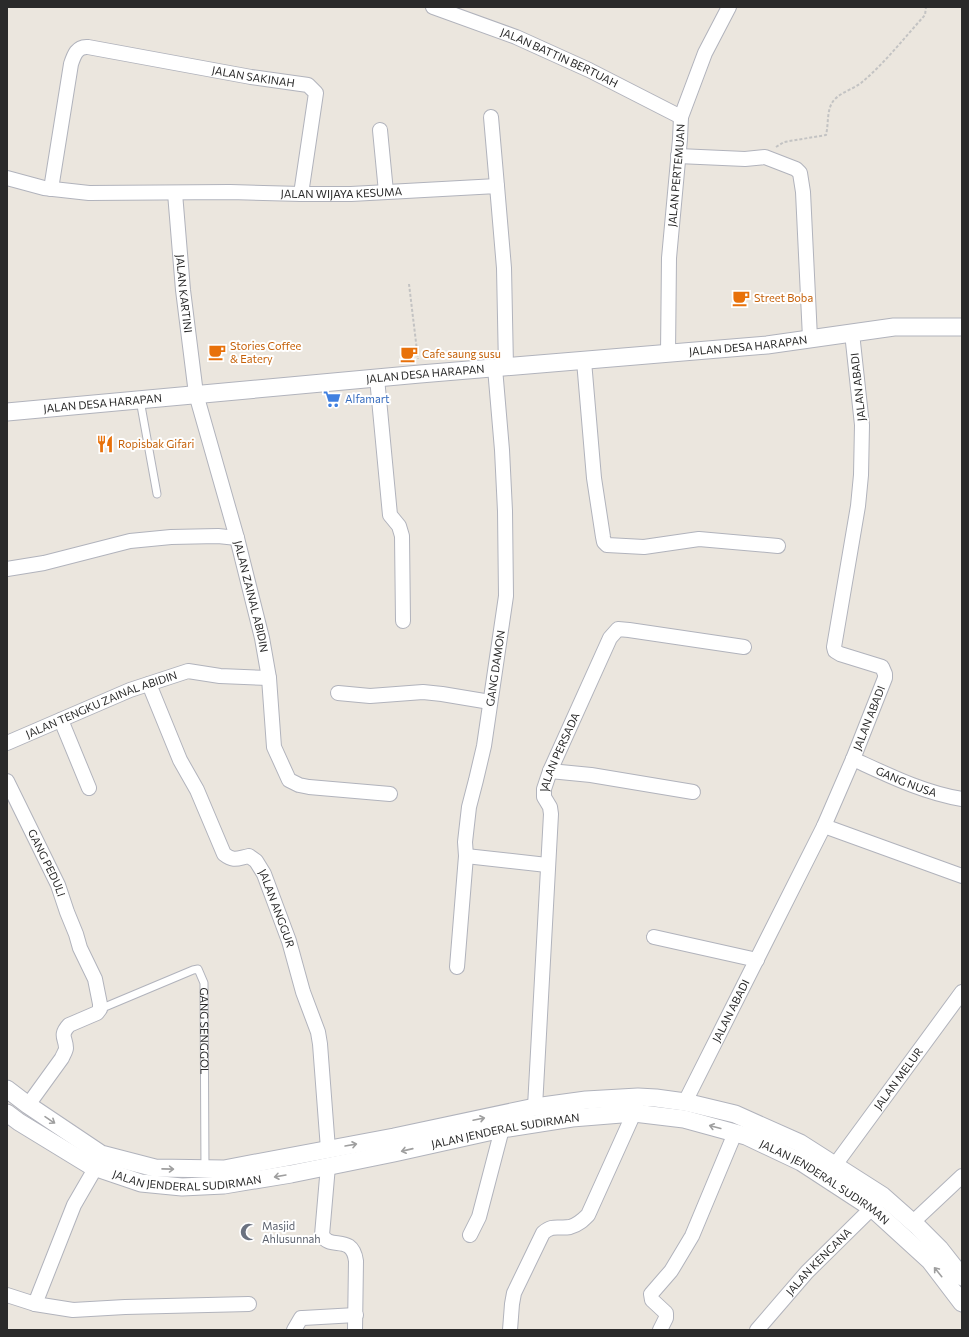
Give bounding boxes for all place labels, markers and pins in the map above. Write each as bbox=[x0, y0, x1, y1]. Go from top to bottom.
cafe icon: Street Boba bbox=[731, 288, 751, 308]
place label: Street Boba bbox=[754, 291, 813, 304]
place label: Stories Coffee & Eatery bbox=[230, 339, 301, 365]
cafe icon: Stories Coffee & Eatery bbox=[207, 342, 227, 362]
cafe icon: Cafe saung susu bbox=[399, 344, 419, 364]
place label: Cafe saung susu bbox=[422, 347, 501, 360]
supermarket icon: Alfamart bbox=[322, 389, 342, 409]
place label: Alfamart bbox=[345, 392, 390, 405]
restaurant icon: Ropisbak Gifari bbox=[95, 434, 115, 454]
place label: Ropisbak Gifari bbox=[118, 437, 195, 450]
place label: Masjid Ahlusunnah bbox=[262, 1219, 321, 1245]
mosque icon: Masjid Ahlusunnah bbox=[239, 1222, 259, 1242]

